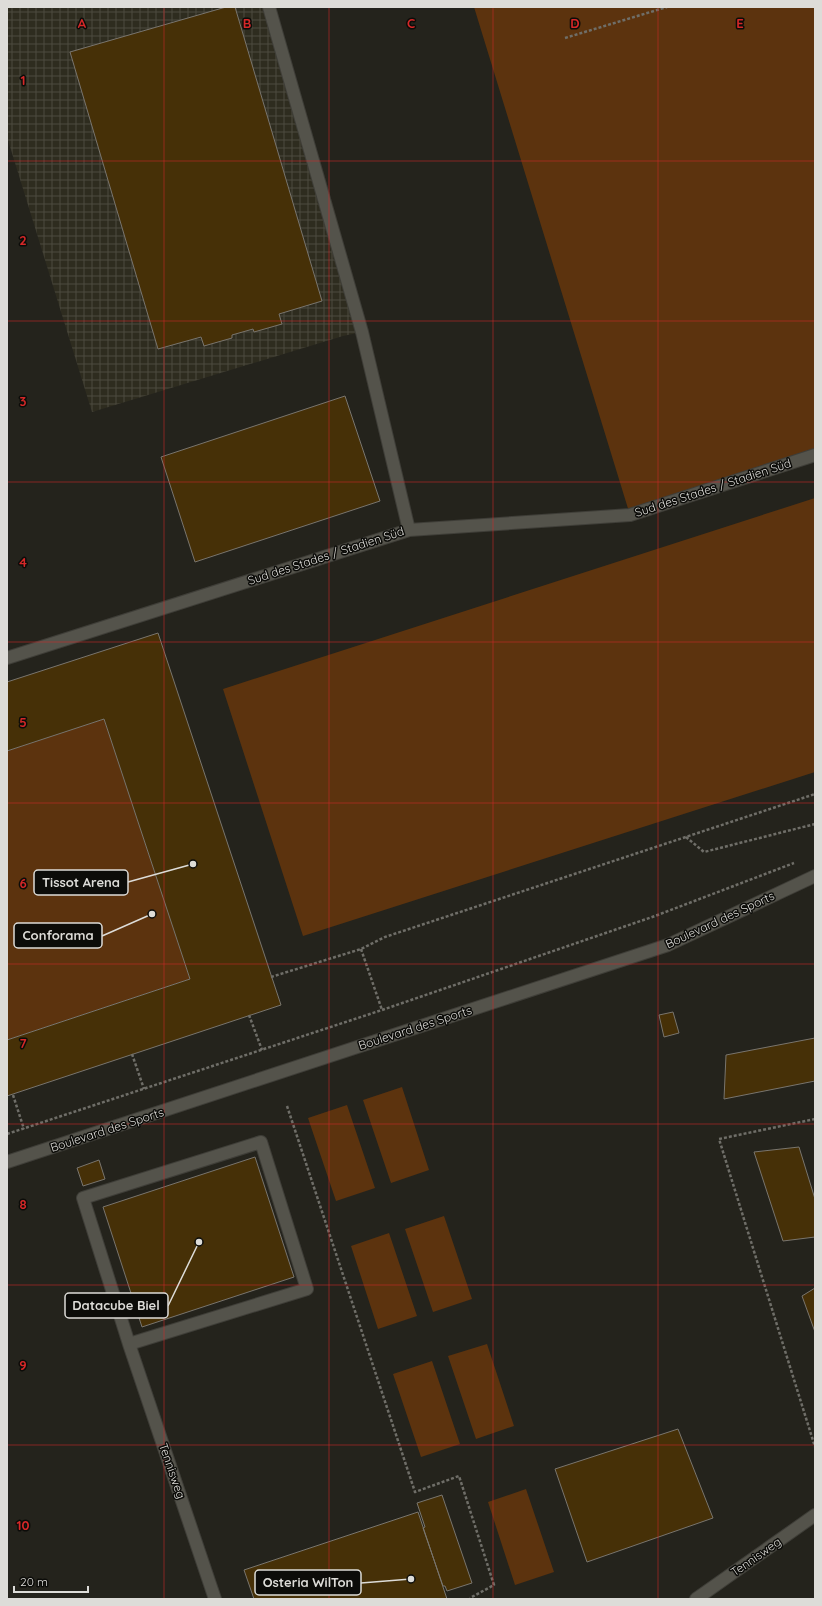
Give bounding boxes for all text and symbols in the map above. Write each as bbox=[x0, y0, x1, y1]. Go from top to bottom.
text: A bbox=[78, 15, 87, 31]
text: B bbox=[243, 15, 251, 31]
text: C bbox=[407, 15, 415, 31]
text: D bbox=[570, 15, 580, 31]
text: E bbox=[736, 15, 744, 31]
text: 1 bbox=[20, 72, 26, 88]
text: 2 bbox=[19, 232, 27, 248]
text: 3 bbox=[20, 393, 27, 409]
street label: Sud des Stades / Stadien Süd bbox=[633, 455, 793, 520]
street label: Sud des Stades / Stadien Süd bbox=[246, 523, 406, 588]
text: 4 bbox=[19, 554, 27, 570]
text: 5 bbox=[19, 714, 27, 730]
callout: Tissot Arena bbox=[34, 870, 128, 895]
text: Tissot Arena bbox=[42, 874, 120, 890]
text: 6 bbox=[19, 875, 27, 891]
street label: Boulevard des Sports bbox=[663, 888, 777, 951]
callout: Conforama bbox=[14, 923, 102, 948]
text: Conforama bbox=[22, 927, 94, 943]
street label: Boulevard des Sports bbox=[356, 1002, 474, 1053]
text: 7 bbox=[19, 1035, 27, 1051]
street label: Boulevard des Sports bbox=[48, 1104, 166, 1155]
text: 8 bbox=[19, 1196, 27, 1212]
callout: Datacube Biel bbox=[65, 1293, 168, 1318]
text: Datacube Biel bbox=[72, 1297, 160, 1313]
text: 9 bbox=[19, 1357, 27, 1373]
street label: Tennisweg bbox=[156, 1441, 189, 1501]
text: 10 bbox=[16, 1517, 30, 1533]
street label: Tennisweg bbox=[728, 1534, 784, 1579]
scale bar bbox=[14, 1568, 88, 1594]
callout: Osteria WilTon bbox=[255, 1570, 361, 1595]
text: 20 m bbox=[20, 1574, 48, 1589]
text: Osteria WilTon bbox=[263, 1574, 353, 1590]

